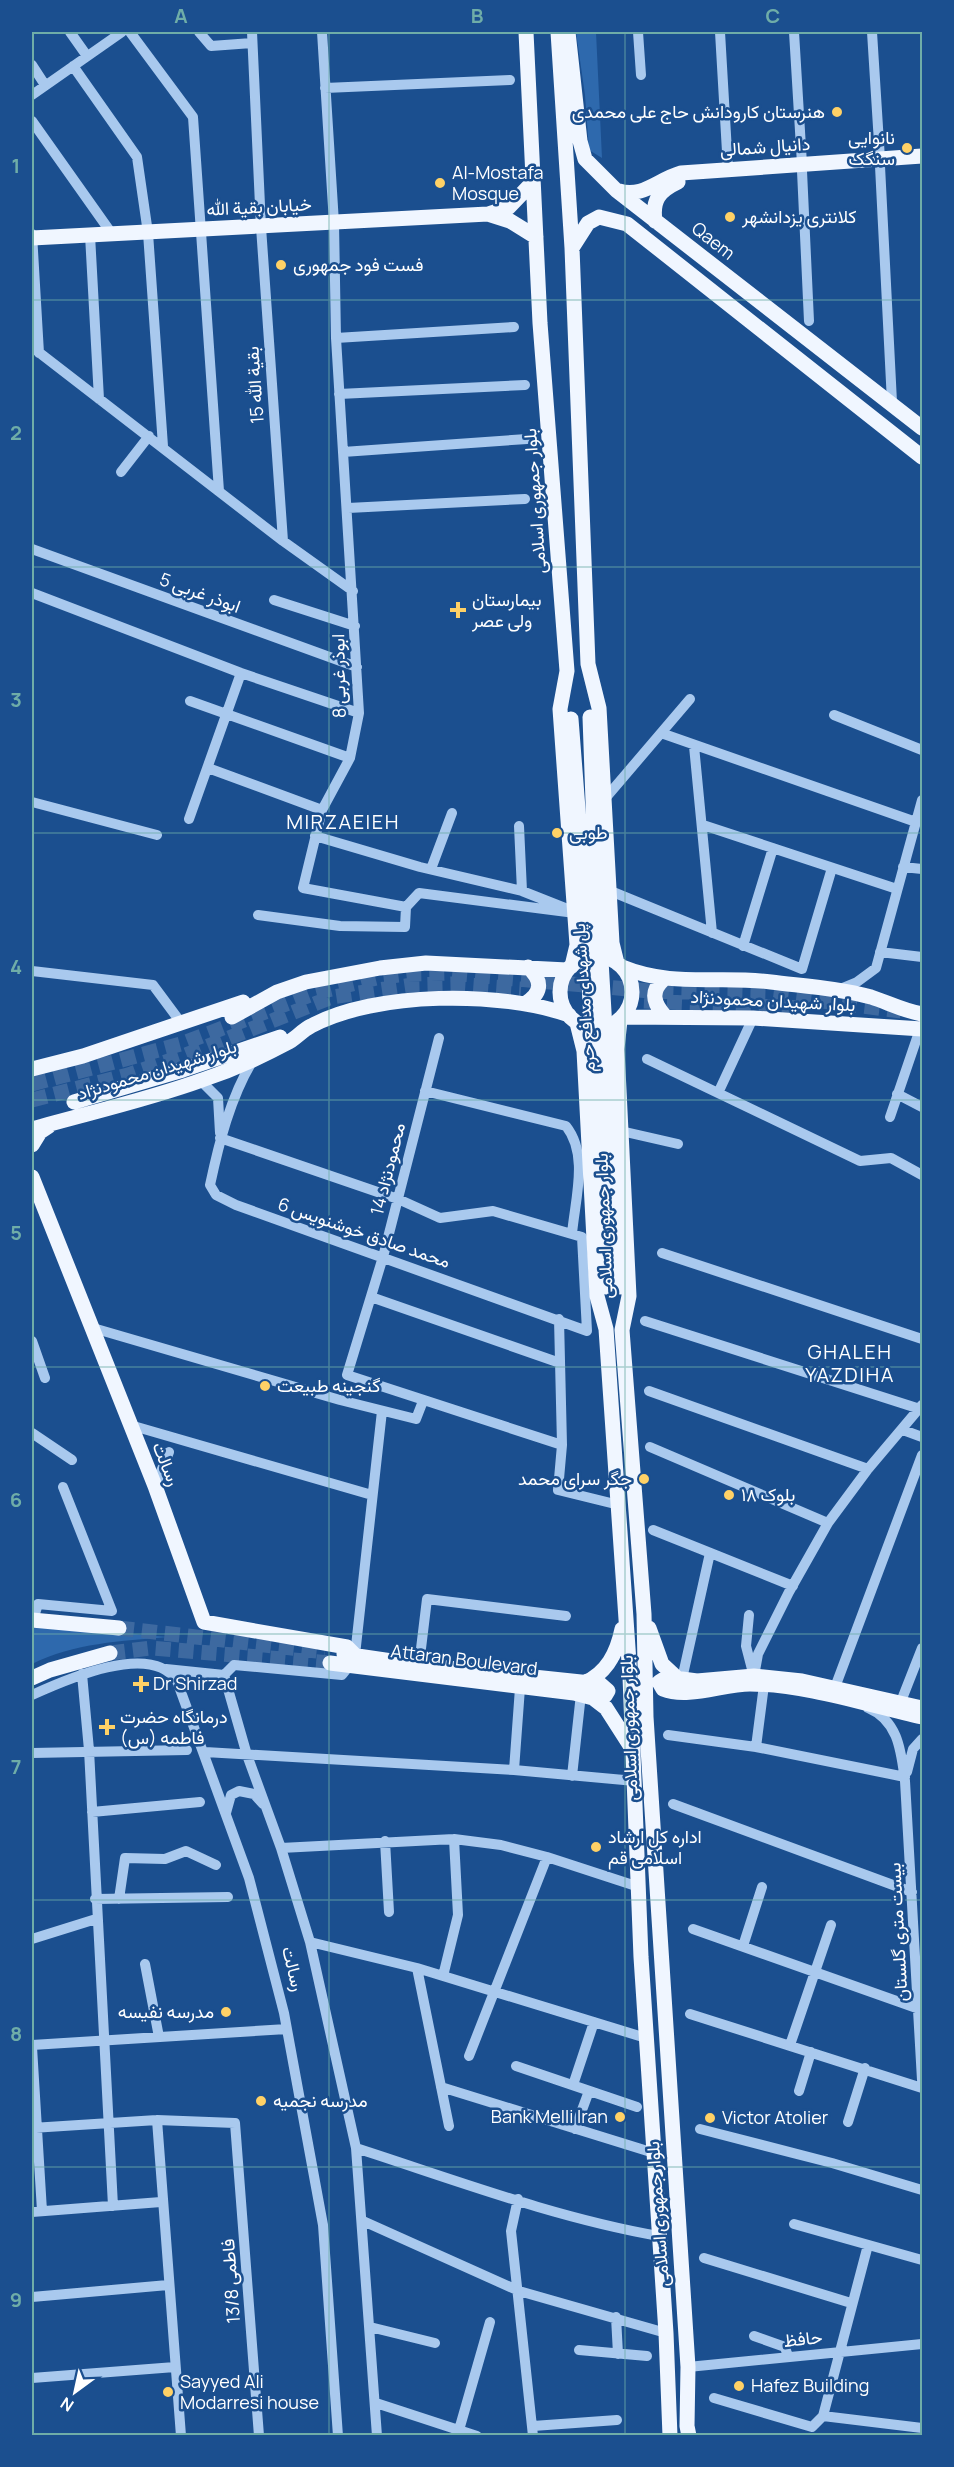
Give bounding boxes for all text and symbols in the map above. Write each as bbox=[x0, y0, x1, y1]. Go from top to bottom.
text: A bbox=[174, 2, 188, 29]
text: B bbox=[471, 2, 484, 29]
text: C bbox=[766, 2, 780, 29]
place label: هنرستان کارودانش حاج علی محمدی bbox=[572, 99, 825, 124]
marker: هنرستان کارودانش حاج علی محمدی bbox=[830, 105, 844, 119]
place label: نانوایی سنگک bbox=[848, 125, 895, 170]
street label: دانیال شمالی bbox=[719, 131, 811, 161]
marker: نانوایی سنگک bbox=[900, 141, 914, 155]
text: 1 bbox=[12, 152, 20, 179]
place label: Al-Mostafa Mosque bbox=[452, 160, 544, 205]
marker: Al-Mostafa Mosque bbox=[433, 176, 447, 190]
street label: خیابان بقیة الله bbox=[206, 191, 312, 221]
place label: کلانتری یزدانشهر bbox=[741, 204, 856, 228]
marker: کلانتری یزدانشهر bbox=[723, 210, 737, 224]
street label: Qaem bbox=[687, 216, 740, 265]
place label: فست فود جمهوری bbox=[293, 252, 423, 276]
marker: فست فود جمهوری bbox=[274, 258, 288, 272]
street label: بقیة الله 15 bbox=[239, 346, 269, 425]
text: 2 bbox=[10, 419, 22, 446]
street label: بلوار جمهوری اسلامی bbox=[517, 428, 551, 575]
street label: ابوذر غربی 5 bbox=[157, 566, 244, 618]
place label: بیمارستان ولی عصر bbox=[471, 587, 542, 632]
marker: بیمارستان ولی عصر bbox=[449, 601, 467, 619]
street label: ابوذر غربی 8 bbox=[325, 634, 351, 718]
text: 3 bbox=[10, 686, 22, 713]
district label: MIRZAEIEH bbox=[286, 808, 400, 835]
place label: طوبی bbox=[569, 820, 607, 844]
marker: طوبی bbox=[550, 826, 564, 840]
street label: پل شهدای مدافع حرم bbox=[566, 923, 601, 1073]
text: 4 bbox=[10, 953, 22, 980]
street label: بلوار شهیدان محمودنژاد bbox=[690, 984, 856, 1016]
street label: بلوار شهیدان محمودنژاد bbox=[74, 1033, 239, 1105]
street label: محمودنژاد 14 bbox=[364, 1120, 410, 1217]
street label: بلوار جمهوری اسلامی bbox=[588, 1153, 618, 1299]
street label: محمد صادق خوشنویس 6 bbox=[275, 1191, 454, 1273]
text: 5 bbox=[10, 1219, 22, 1246]
district label: GHALEH YAZDIHA bbox=[805, 1338, 895, 1388]
place label: گنجینه طبیعت bbox=[277, 1373, 380, 1397]
marker: گنجینه طبیعت bbox=[258, 1379, 272, 1393]
street label: رسالت bbox=[147, 1438, 187, 1489]
place label: جگر سرای محمد bbox=[518, 1466, 632, 1490]
marker: جگر سرای محمد bbox=[637, 1472, 651, 1486]
place label: بلوک ۱۸ bbox=[741, 1482, 795, 1506]
text: 6 bbox=[10, 1486, 22, 1513]
marker: بلوک ۱۸ bbox=[722, 1488, 736, 1502]
street label: Attaran Boulevard bbox=[389, 1638, 539, 1680]
street label: بلوار جمهوری اسلامی bbox=[613, 1655, 643, 1801]
place label: Dr Shirzad bbox=[153, 1671, 237, 1695]
marker: Dr Shirzad bbox=[134, 1677, 148, 1691]
place label: درمانگاه حضرت فاطمه (س) bbox=[120, 1704, 228, 1749]
marker: درمانگاه حضرت فاطمه (س) bbox=[98, 1718, 116, 1736]
text: 7 bbox=[11, 1753, 21, 1780]
place label: اداره کل ارشاد اسلامی قم bbox=[608, 1824, 702, 1870]
marker: اداره کل ارشاد اسلامی قم bbox=[589, 1840, 603, 1854]
street label: بیست متری گلستان bbox=[881, 1862, 913, 2002]
street label: رسالت bbox=[277, 1944, 311, 1994]
place label: مدرسه نفیسه bbox=[118, 1999, 214, 2023]
marker: مدرسه نفیسه bbox=[219, 2005, 233, 2019]
text: 8 bbox=[10, 2020, 22, 2047]
place label: مدرسه نجمیه bbox=[273, 2088, 368, 2112]
marker: مدرسه نجمیه bbox=[254, 2094, 268, 2108]
place label: Bank Melli Iran bbox=[491, 2104, 608, 2128]
place label: Victor Atolier bbox=[722, 2105, 829, 2129]
marker: Bank Melli Iran bbox=[613, 2110, 627, 2124]
marker: Victor Atolier bbox=[703, 2111, 717, 2125]
street label: بلوار جمهوری اسلامی bbox=[640, 2141, 674, 2288]
street label: فاطمی 13/8 bbox=[215, 2238, 245, 2324]
text: 9 bbox=[10, 2286, 22, 2313]
street label: حافظ bbox=[782, 2324, 823, 2352]
north arrow bbox=[45, 2362, 105, 2422]
place label: Sayyed Ali Modarresi house bbox=[180, 2369, 319, 2414]
place label: Hafez Building bbox=[751, 2373, 869, 2397]
marker: Hafez Building bbox=[732, 2379, 746, 2393]
marker: Sayyed Ali Modarresi house bbox=[161, 2385, 175, 2399]
text: N bbox=[56, 2392, 78, 2417]

